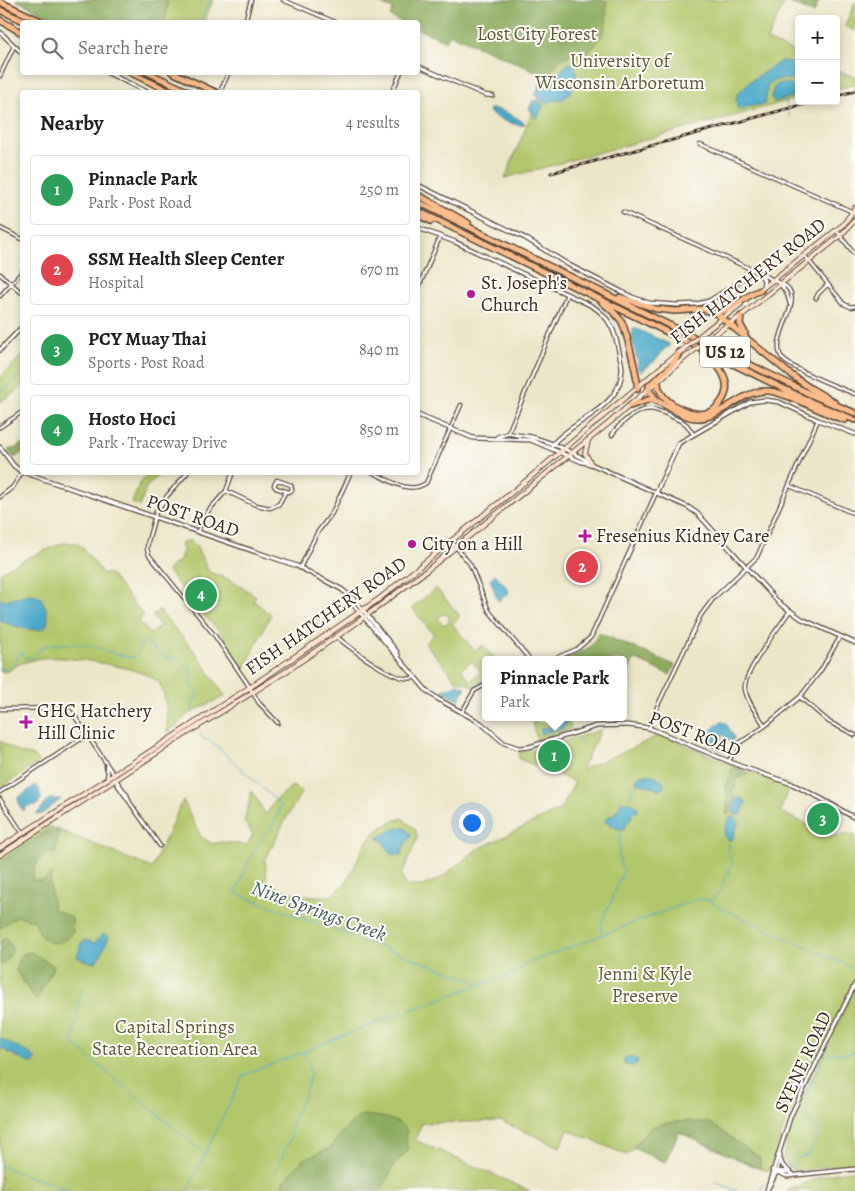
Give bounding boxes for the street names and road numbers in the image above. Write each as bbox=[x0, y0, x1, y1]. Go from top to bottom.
street label: FISH HATCHERY ROAD bbox=[665, 212, 831, 350]
road number: US 12 bbox=[700, 337, 750, 368]
street label: POST ROAD bbox=[143, 488, 243, 544]
street label: FISH HATCHERY ROAD bbox=[240, 550, 412, 682]
street label: POST ROAD bbox=[645, 705, 745, 763]
street label: SYENE ROAD bbox=[768, 1007, 838, 1117]

